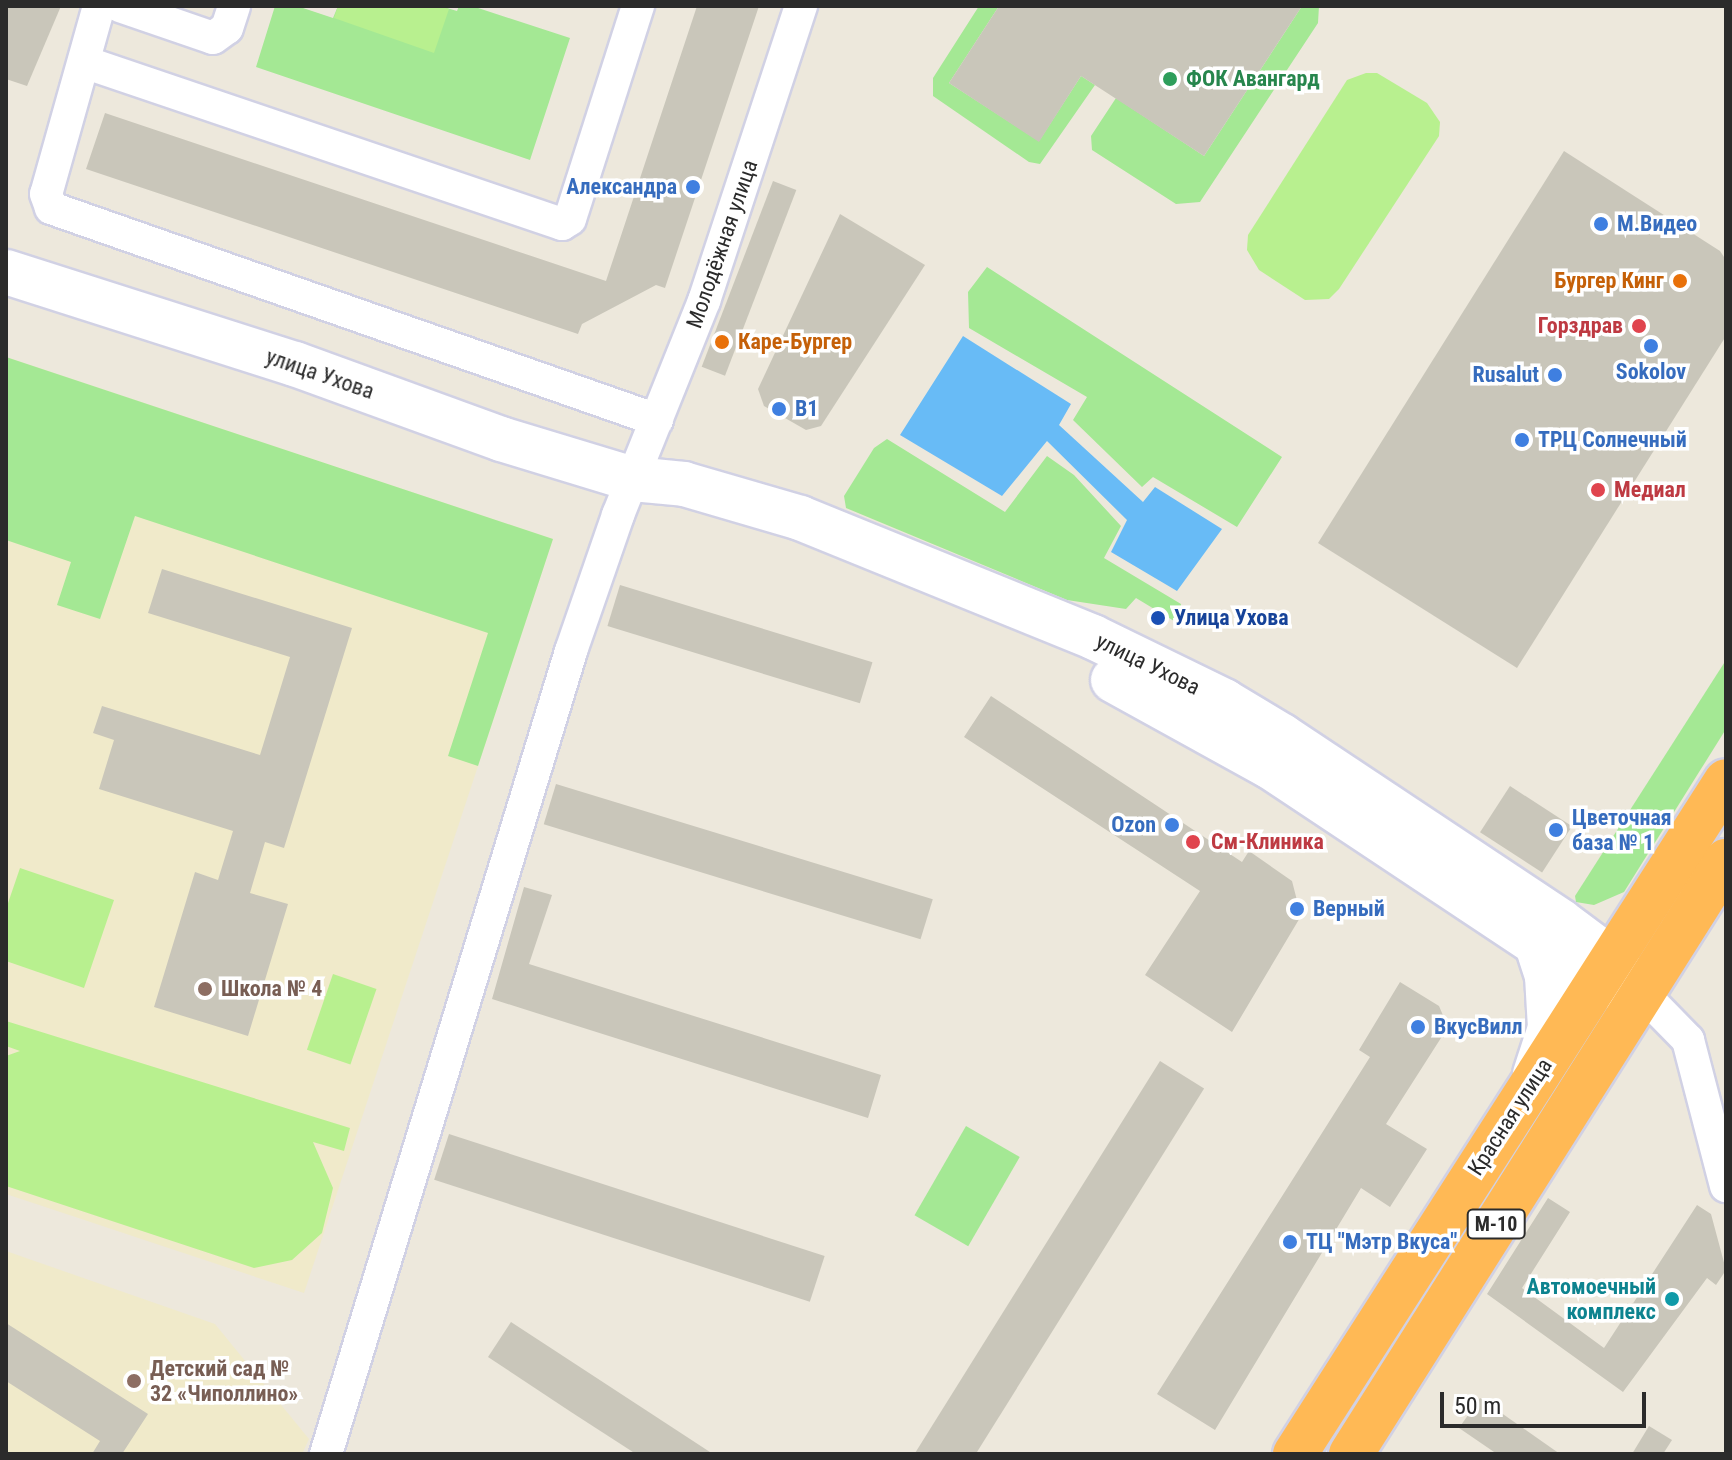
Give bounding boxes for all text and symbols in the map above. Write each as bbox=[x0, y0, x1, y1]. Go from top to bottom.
place label: ФОК Авангард bbox=[1186, 66, 1320, 92]
marker: ФОК Авангард bbox=[1161, 70, 1179, 88]
street label: Молодёжная улица bbox=[681, 156, 763, 332]
place label: Александра bbox=[566, 174, 677, 200]
marker: Александра bbox=[684, 178, 702, 196]
place label: М.Видео bbox=[1617, 211, 1697, 237]
marker: М.Видео bbox=[1592, 215, 1610, 233]
place label: Бургер Кинг bbox=[1554, 268, 1664, 294]
marker: Бургер Кинг bbox=[1671, 272, 1689, 290]
place label: Горздрав bbox=[1538, 313, 1623, 339]
marker: Горздрав bbox=[1630, 317, 1648, 335]
place label: Каре-Бургер bbox=[738, 329, 852, 355]
marker: Каре-Бургер bbox=[713, 333, 731, 351]
marker: Sokolov bbox=[1642, 337, 1660, 355]
street label: улица Ухова bbox=[263, 343, 377, 405]
place label: Sokolov bbox=[1616, 359, 1686, 385]
place label: Rusalut bbox=[1473, 362, 1539, 388]
marker: Rusalut bbox=[1546, 366, 1564, 384]
place label: В1 bbox=[795, 396, 818, 422]
marker: В1 bbox=[770, 400, 788, 418]
place label: ТРЦ Солнечный bbox=[1538, 427, 1687, 453]
marker: ТРЦ Солнечный bbox=[1513, 431, 1531, 449]
place label: Медиал bbox=[1614, 477, 1686, 503]
marker: Медиал bbox=[1589, 481, 1607, 499]
place label: Улица Ухова bbox=[1174, 605, 1289, 631]
marker: Улица Ухова bbox=[1149, 609, 1167, 627]
street label: улица Ухова bbox=[1092, 627, 1204, 701]
place label: Цветочная база № 1 bbox=[1572, 804, 1672, 856]
place label: Ozon bbox=[1111, 812, 1156, 838]
marker: Ozon bbox=[1163, 816, 1181, 834]
marker: Цветочная база № 1 bbox=[1547, 821, 1565, 839]
place label: См-Клиника bbox=[1211, 829, 1324, 855]
marker: См-Клиника bbox=[1182, 831, 1204, 853]
place label: Верный bbox=[1313, 896, 1385, 922]
marker: Верный bbox=[1288, 900, 1306, 918]
place label: Школа № 4 bbox=[221, 976, 322, 1002]
marker: Школа № 4 bbox=[196, 980, 214, 998]
place label: ВкусВилл bbox=[1434, 1014, 1523, 1040]
marker: ВкусВилл bbox=[1409, 1018, 1427, 1036]
street label: Красная улица bbox=[1462, 1054, 1558, 1180]
road number: М-10 bbox=[1466, 1208, 1526, 1240]
place label: ТЦ "Мэтр Вкуса" bbox=[1306, 1229, 1457, 1255]
marker: ТЦ "Мэтр Вкуса" bbox=[1281, 1233, 1299, 1251]
place label: Автомоечный комплекс bbox=[1527, 1273, 1656, 1324]
marker: Автомоечный комплекс bbox=[1663, 1290, 1681, 1308]
place label: Детский сад № 32 «Чиполлино» bbox=[150, 1355, 298, 1406]
marker: Детский сад № 32 «Чиполлино» bbox=[125, 1372, 143, 1390]
scale bar bbox=[1444, 1376, 1650, 1426]
text: 50 m bbox=[1454, 1392, 1501, 1420]

